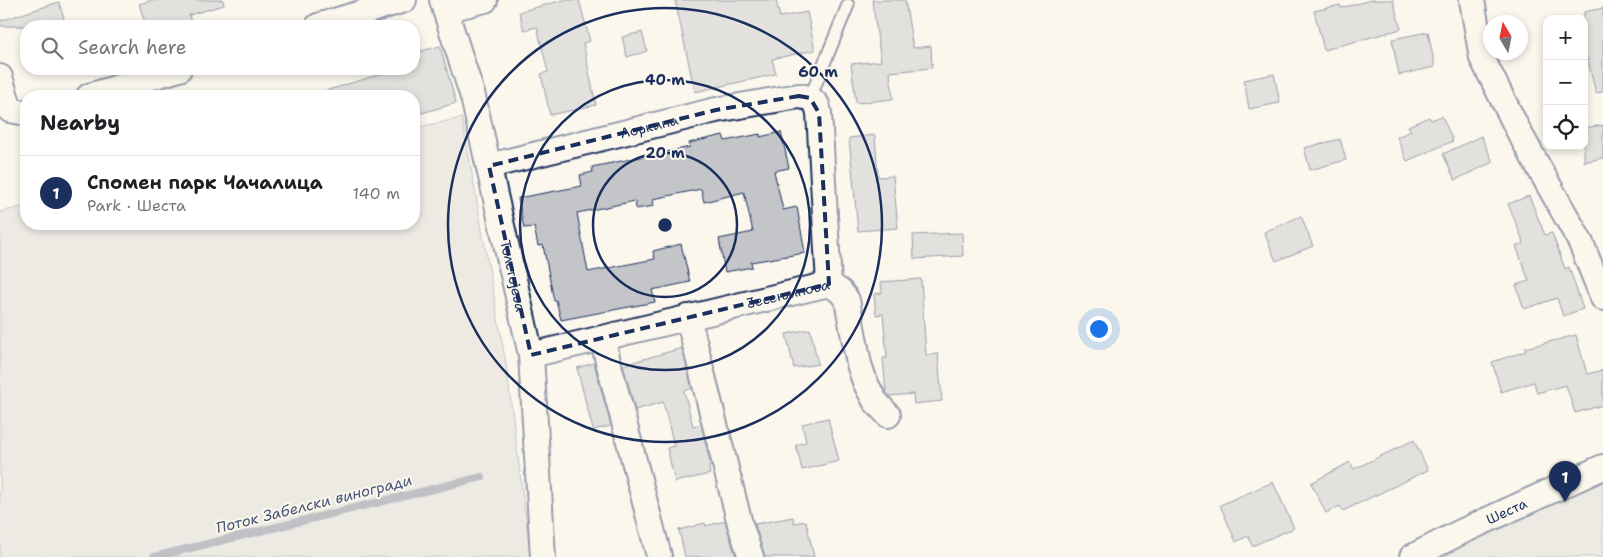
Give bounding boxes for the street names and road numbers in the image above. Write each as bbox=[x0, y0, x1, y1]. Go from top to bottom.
street label: Лоркина bbox=[618, 111, 680, 142]
street label: Толстојева bbox=[496, 238, 530, 313]
street label: Јесењинова bbox=[745, 275, 831, 312]
street label: Шеста bbox=[1483, 494, 1530, 528]

